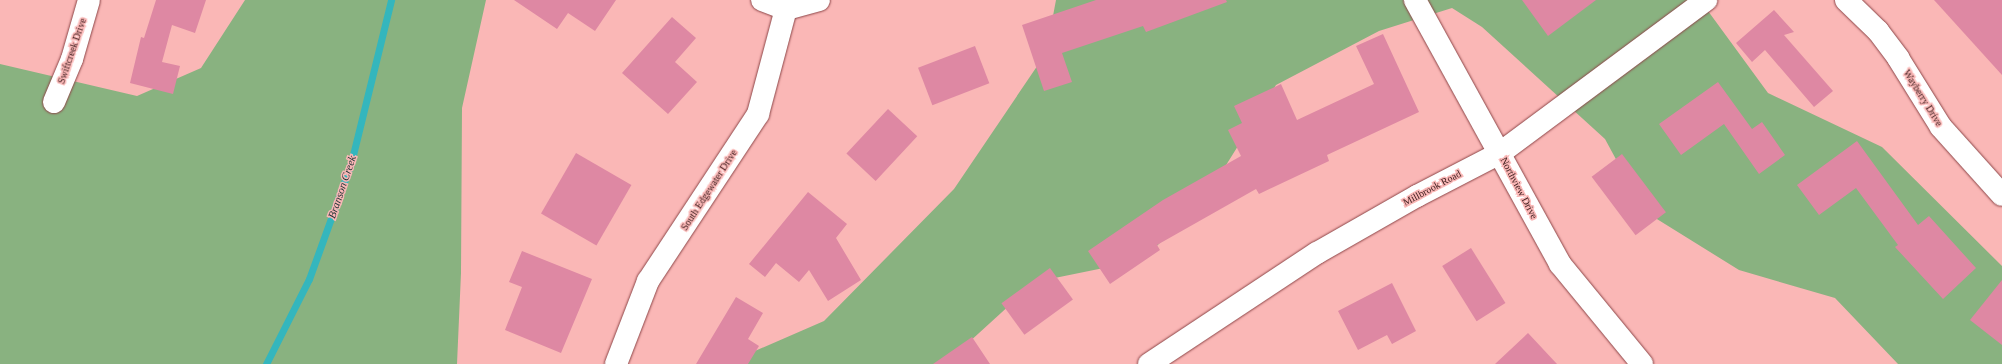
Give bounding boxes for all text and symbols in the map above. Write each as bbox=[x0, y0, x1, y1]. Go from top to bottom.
street label: Swiftcreek Drive bbox=[55, 17, 89, 85]
street label: Wayberry Drive bbox=[1901, 67, 1945, 129]
street label: South Edgewater Drive bbox=[678, 147, 740, 233]
water label: Branson Creek bbox=[325, 154, 359, 220]
street label: Northview Drive bbox=[1498, 155, 1540, 221]
street label: Millbrook Road bbox=[1401, 168, 1463, 208]

